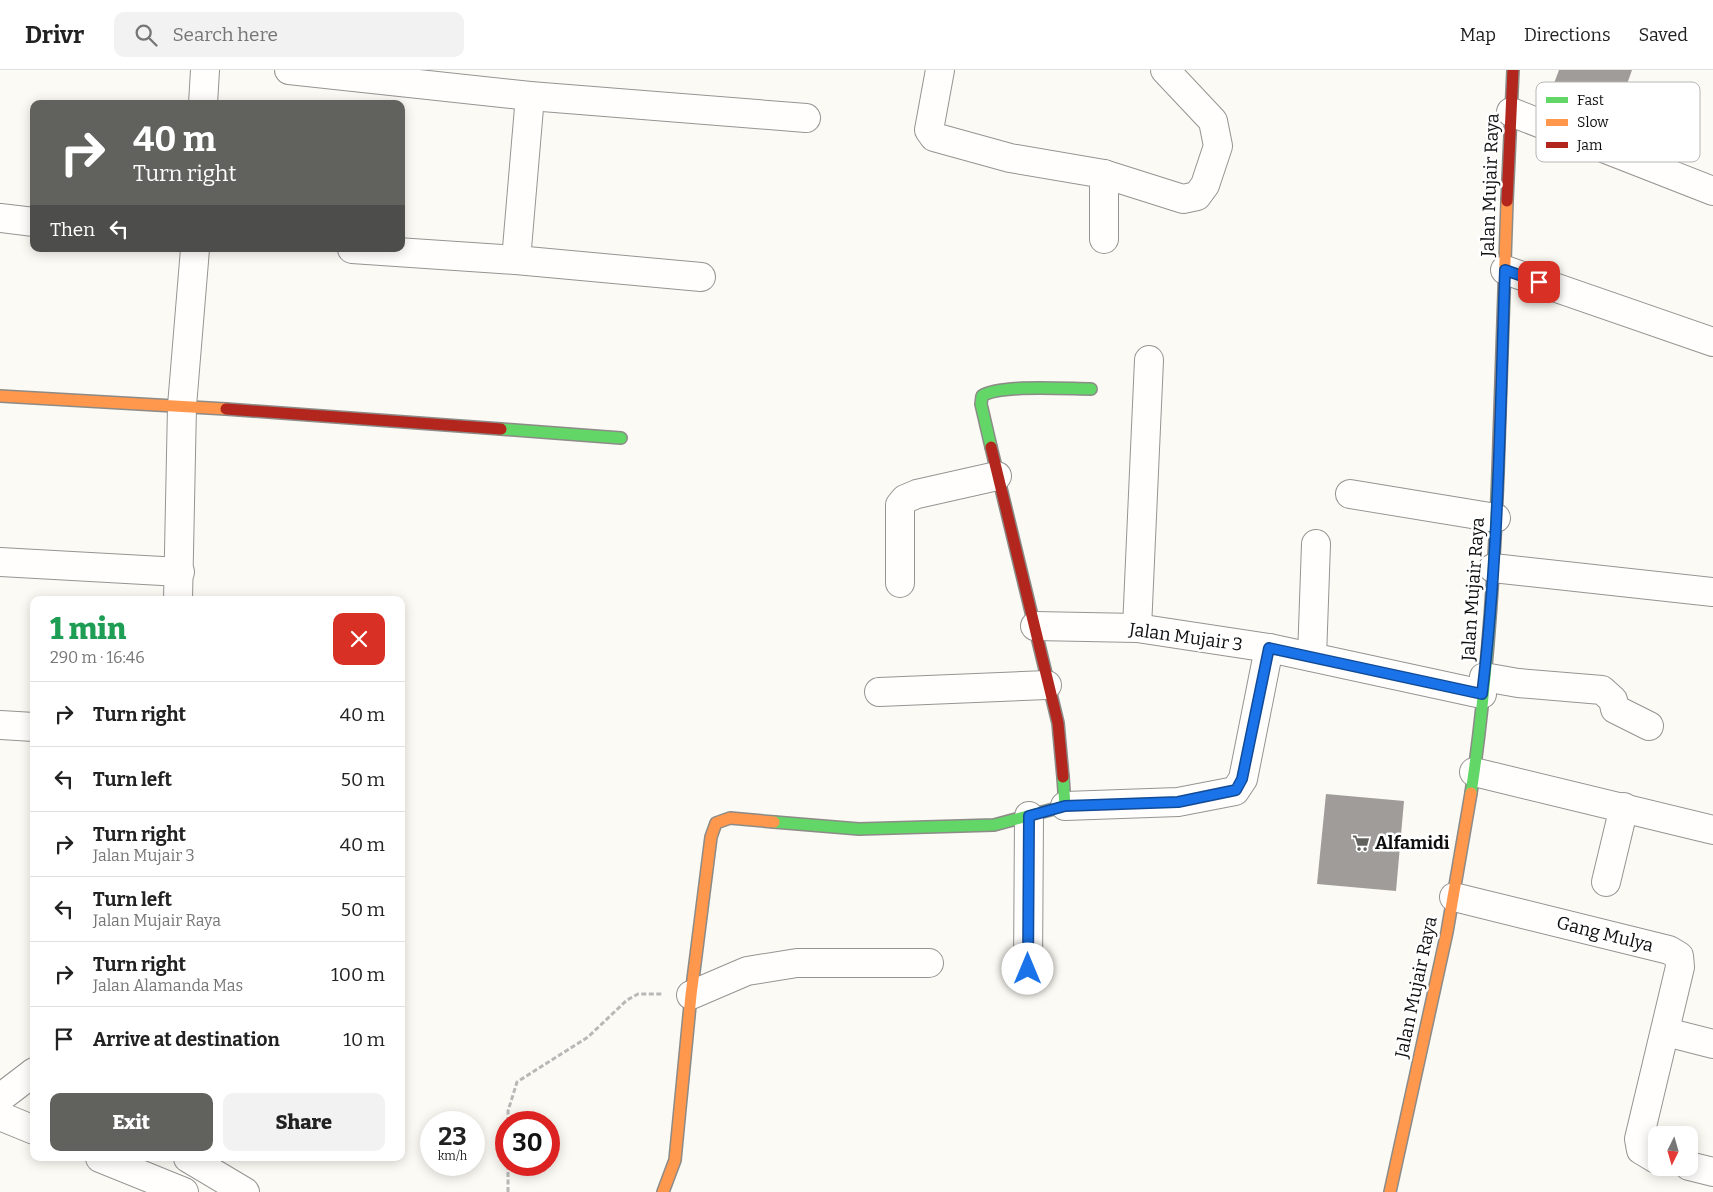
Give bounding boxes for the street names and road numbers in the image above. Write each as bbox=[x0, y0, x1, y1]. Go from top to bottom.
street label: Jalan Mujair Raya bbox=[1476, 113, 1504, 258]
street label: Jalan Mujair Raya bbox=[1457, 516, 1489, 663]
street label: Jalan Mujair 3 bbox=[1127, 618, 1244, 656]
street label: Gang Mulya bbox=[1554, 911, 1656, 957]
street label: Jalan Mujair Raya bbox=[1390, 914, 1442, 1061]

